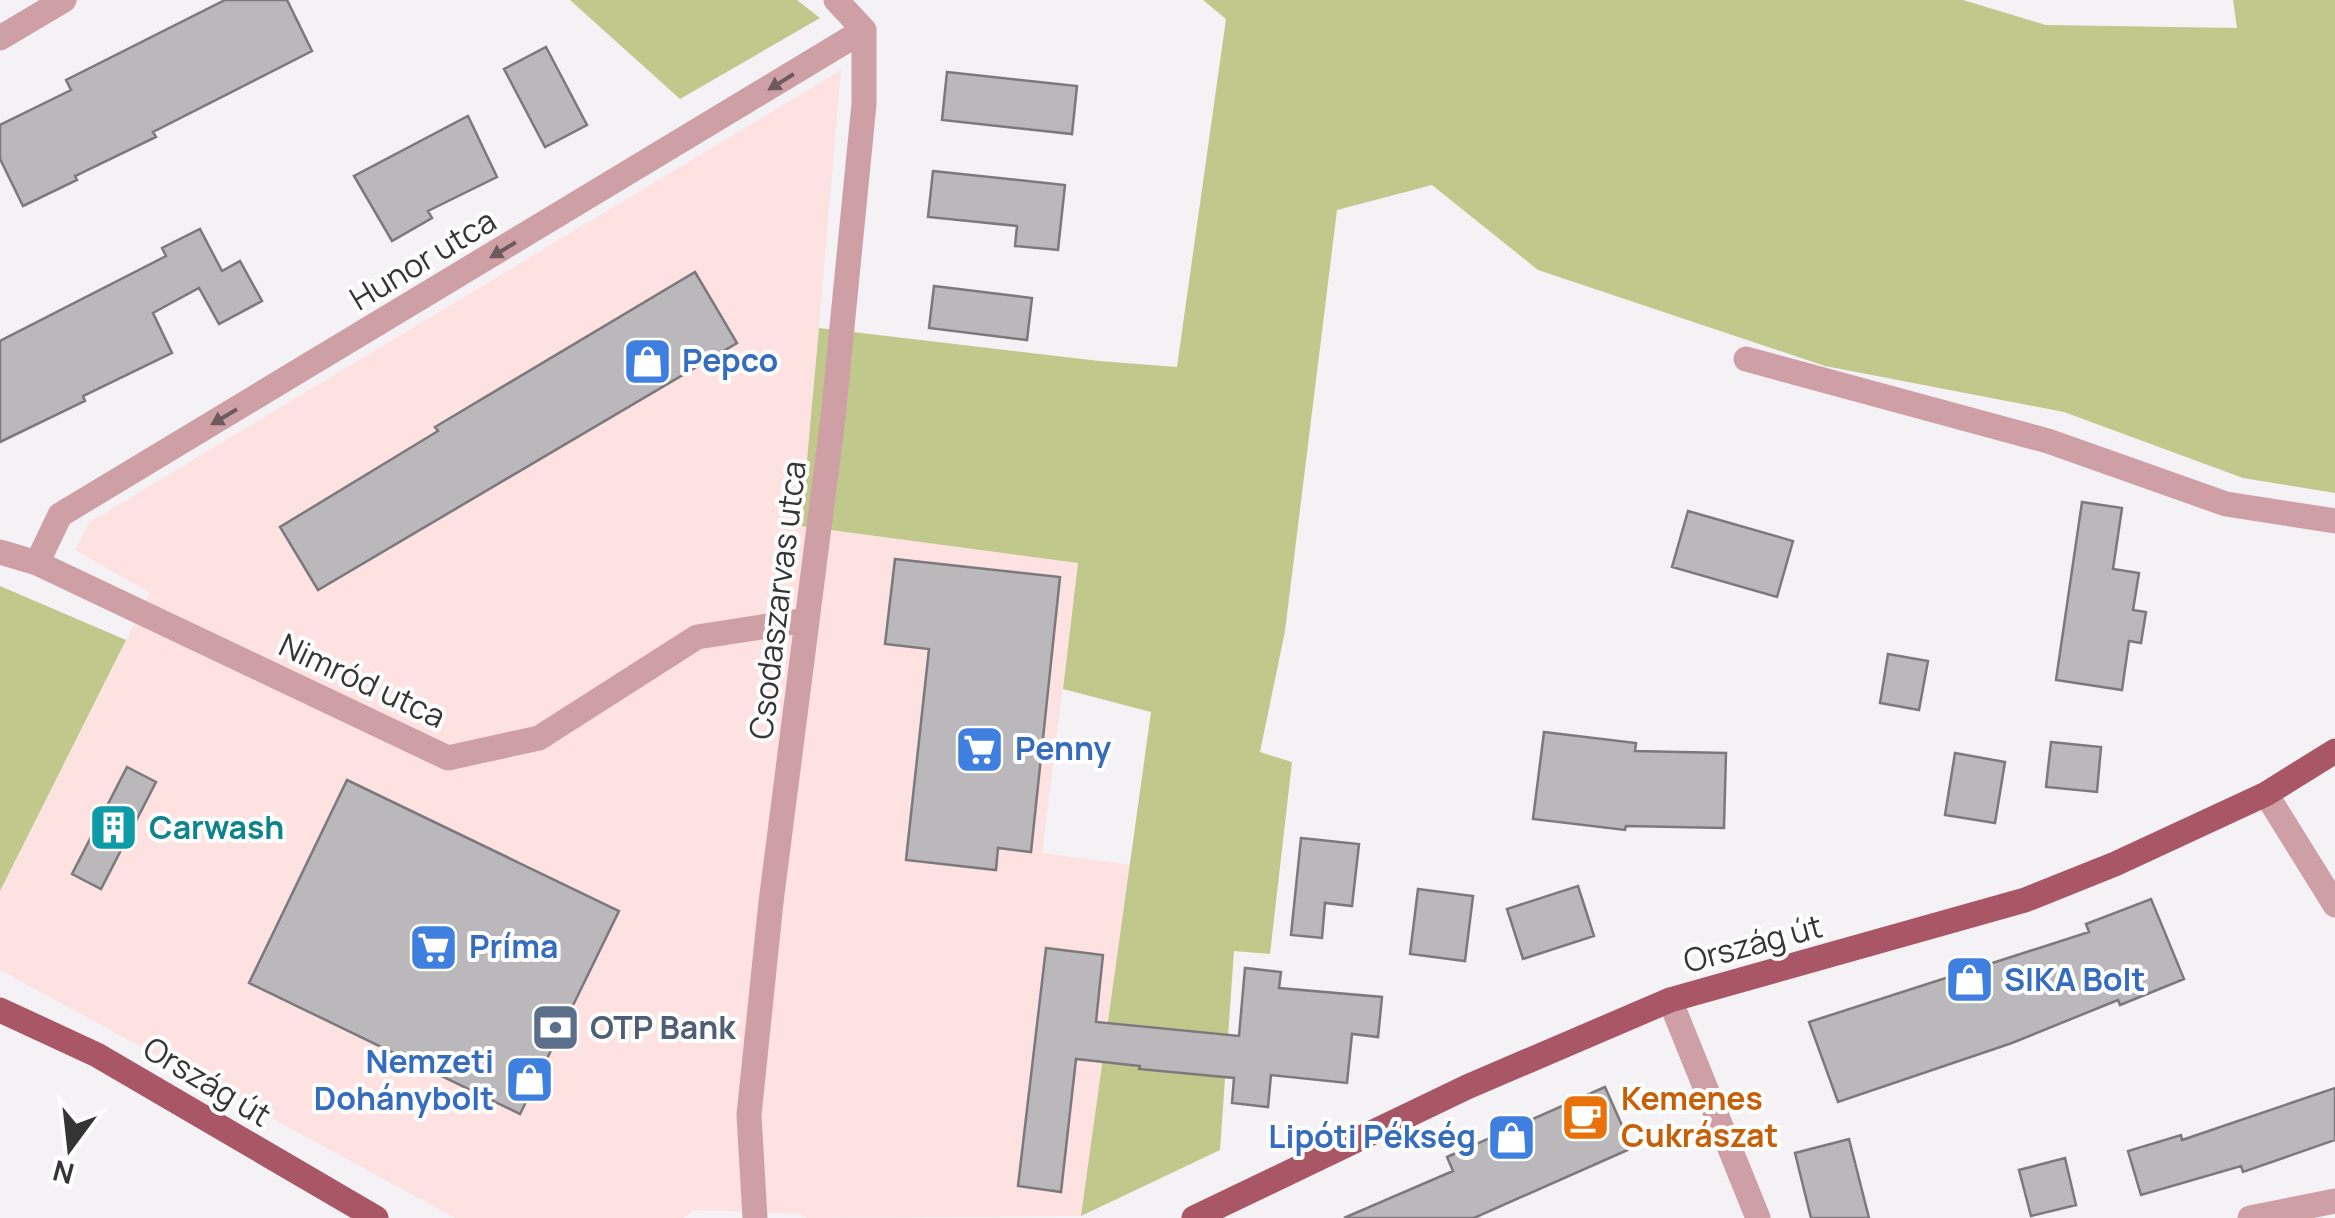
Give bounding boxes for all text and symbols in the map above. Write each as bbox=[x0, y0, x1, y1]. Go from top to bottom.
one-way arrow bbox=[767, 72, 795, 90]
street label: Hunor utca bbox=[341, 198, 504, 320]
one-way arrow bbox=[489, 241, 517, 258]
shop icon: Pepco bbox=[621, 335, 673, 387]
place label: Pepco bbox=[682, 338, 778, 382]
one-way arrow bbox=[210, 408, 238, 425]
street label: Csodaszarvas utca bbox=[738, 458, 816, 742]
street label: Nimród utca bbox=[272, 622, 453, 738]
supermarket icon: Penny bbox=[954, 723, 1006, 775]
place label: Penny bbox=[1015, 726, 1111, 770]
building icon: Carwash bbox=[88, 802, 140, 854]
place label: Carwash bbox=[149, 805, 284, 849]
street label: Ország út bbox=[1679, 903, 1827, 983]
supermarket icon: Príma bbox=[408, 921, 460, 973]
place label: Príma bbox=[469, 924, 558, 968]
shop icon: SIKA Bolt bbox=[1943, 954, 1995, 1006]
place label: SIKA Bolt bbox=[2004, 957, 2145, 1001]
bank icon: OTP Bank bbox=[529, 1002, 581, 1054]
place label: OTP Bank bbox=[590, 1005, 736, 1049]
street label: Ország út bbox=[135, 1026, 280, 1137]
place label: Nemzeti Dohánybolt bbox=[314, 1039, 494, 1120]
shop icon: Nemzeti Dohánybolt bbox=[503, 1054, 555, 1106]
place label: Kemenes Cukrászat bbox=[1621, 1076, 1778, 1157]
cafe icon: Kemenes Cukrászat bbox=[1560, 1091, 1612, 1143]
north arrow bbox=[20, 1098, 120, 1198]
shop icon: Lipóti Pékség bbox=[1485, 1111, 1537, 1163]
place label: Lipóti Pékség bbox=[1268, 1114, 1476, 1158]
text: N bbox=[49, 1152, 78, 1194]

